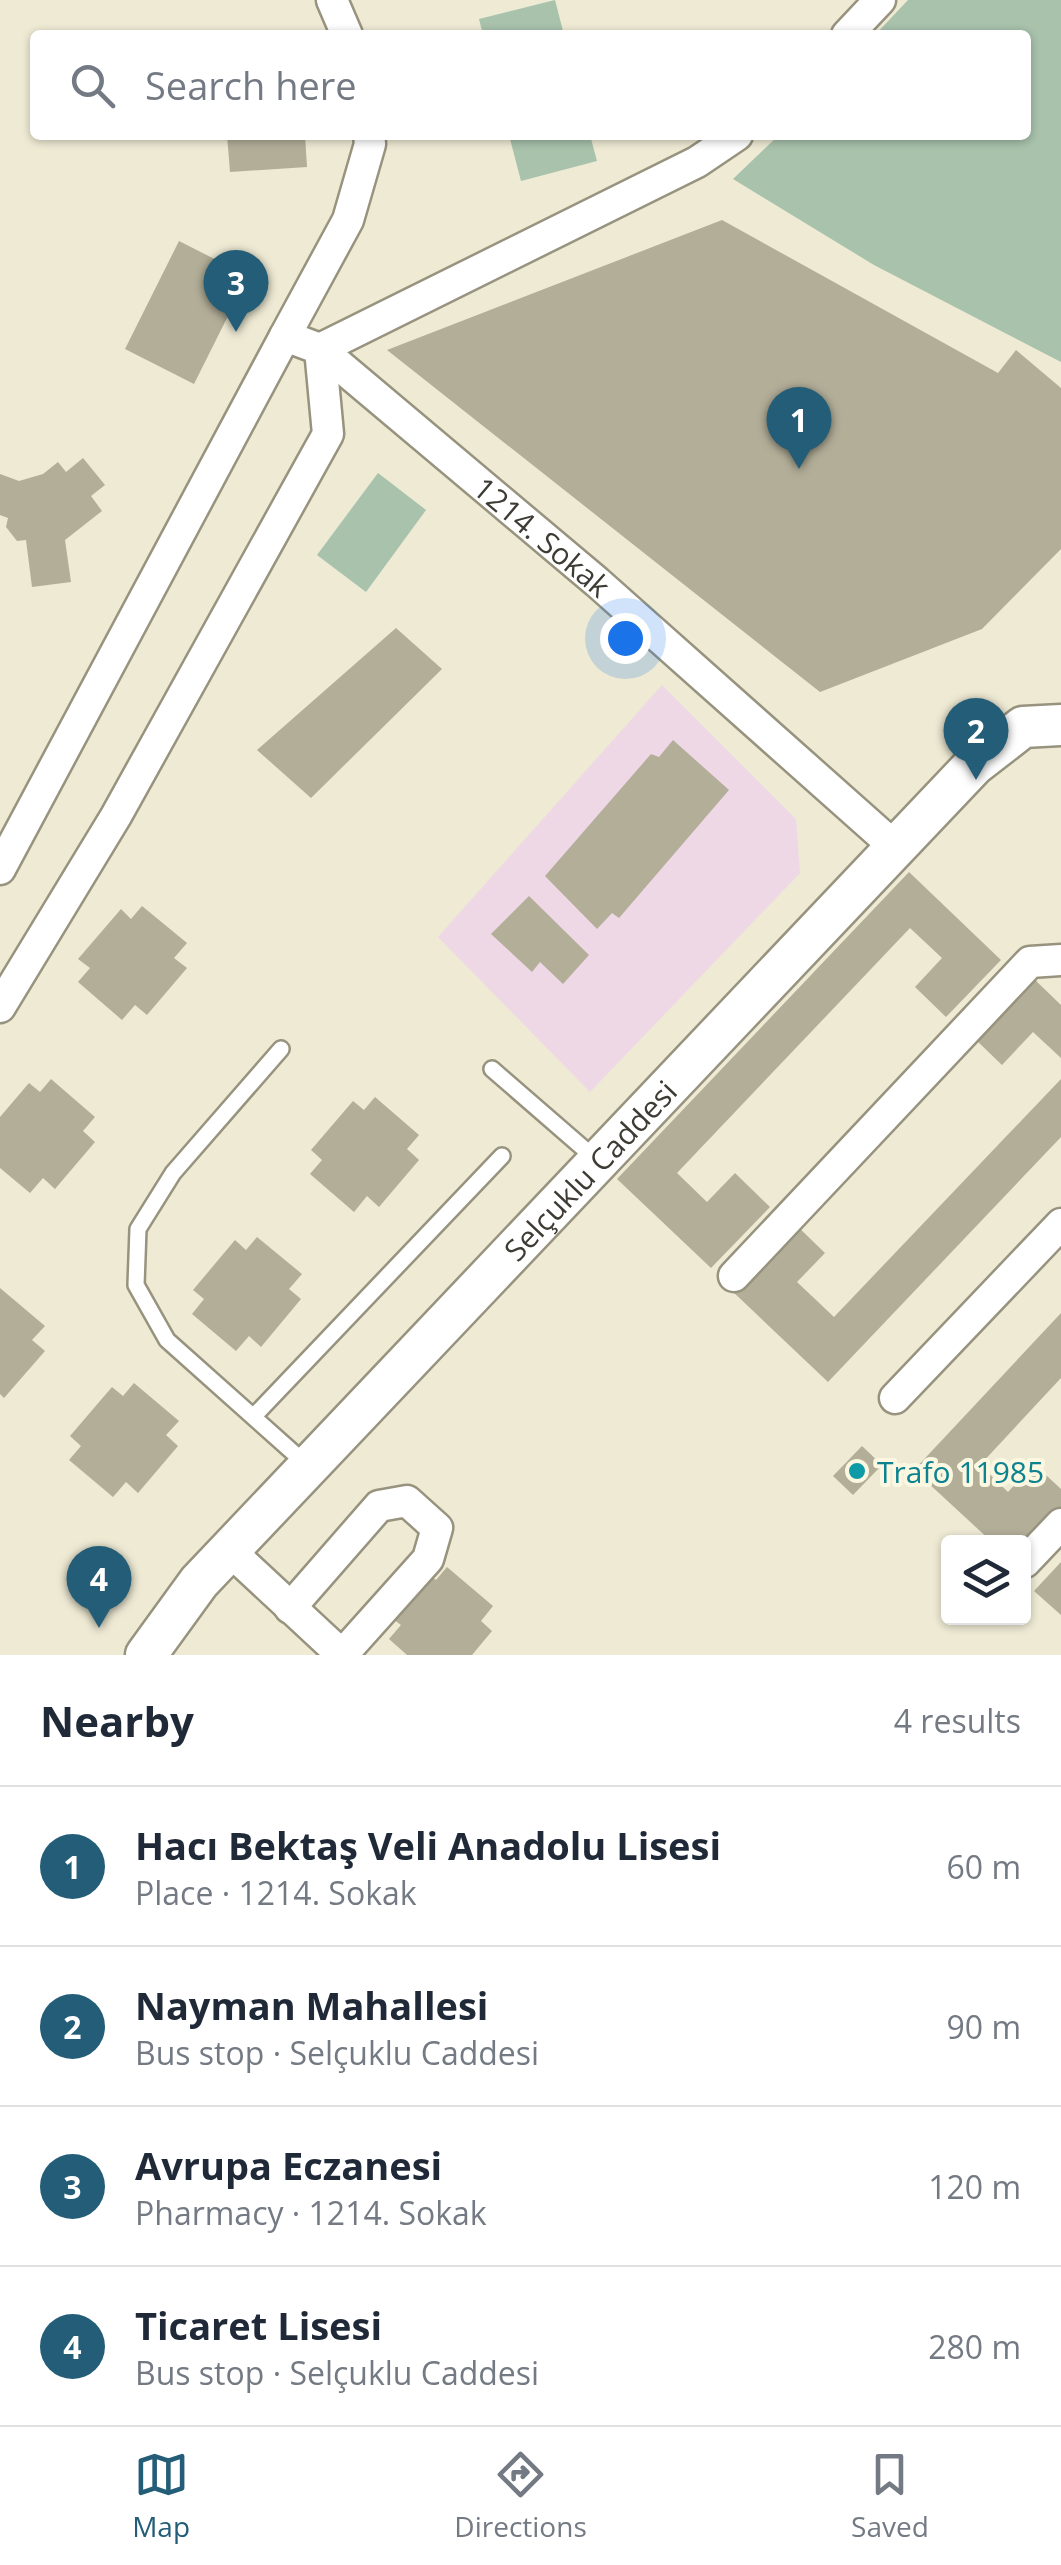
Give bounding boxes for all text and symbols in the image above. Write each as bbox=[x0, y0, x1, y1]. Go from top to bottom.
search box bbox=[30, 30, 1031, 140]
icon: search bbox=[65, 58, 120, 113]
text: Search here bbox=[145, 59, 357, 111]
pin: 3 bbox=[204, 250, 268, 332]
pin: 1 bbox=[766, 386, 832, 469]
street label: 1214. Sokak bbox=[466, 467, 620, 606]
your location bbox=[600, 613, 651, 664]
pin: 2 bbox=[944, 698, 1008, 780]
street label: Selçuklu Caddesi bbox=[494, 1071, 685, 1269]
place label: Trafo 11985 bbox=[877, 1451, 1044, 1492]
marker: Trafo 11985 bbox=[846, 1460, 868, 1482]
map controls bbox=[941, 1535, 1031, 1625]
button: layers bbox=[941, 1535, 1031, 1625]
pin: 4 bbox=[66, 1546, 132, 1628]
text: Nearby bbox=[40, 1692, 194, 1749]
text: 4 results bbox=[894, 1699, 1021, 1742]
text: Hacı Bektaş Veli Anadolu Lisesi bbox=[135, 1819, 721, 1871]
text: 1 bbox=[63, 1845, 82, 1888]
text: 60 m bbox=[946, 1845, 1021, 1888]
text: Place · 1214. Sokak bbox=[135, 1871, 417, 1914]
text: Nayman Mahallesi bbox=[135, 1979, 488, 2031]
text: 2 bbox=[63, 2005, 82, 2048]
text: 90 m bbox=[946, 2005, 1021, 2048]
text: Bus stop · Selçuklu Caddesi bbox=[135, 2031, 539, 2074]
text: Avrupa Eczanesi bbox=[135, 2139, 442, 2191]
text: 3 bbox=[63, 2165, 82, 2208]
text: 120 m bbox=[928, 2165, 1021, 2208]
text: Pharmacy · 1214. Sokak bbox=[135, 2191, 487, 2234]
text: Ticaret Lisesi bbox=[135, 2299, 382, 2351]
text: 4 bbox=[63, 2325, 82, 2368]
text: 280 m bbox=[928, 2325, 1021, 2368]
text: Bus stop · Selçuklu Caddesi bbox=[135, 2351, 539, 2394]
tab: Map bbox=[132, 2447, 190, 2545]
tab: Directions bbox=[454, 2447, 587, 2545]
tab: Saved bbox=[851, 2447, 929, 2545]

